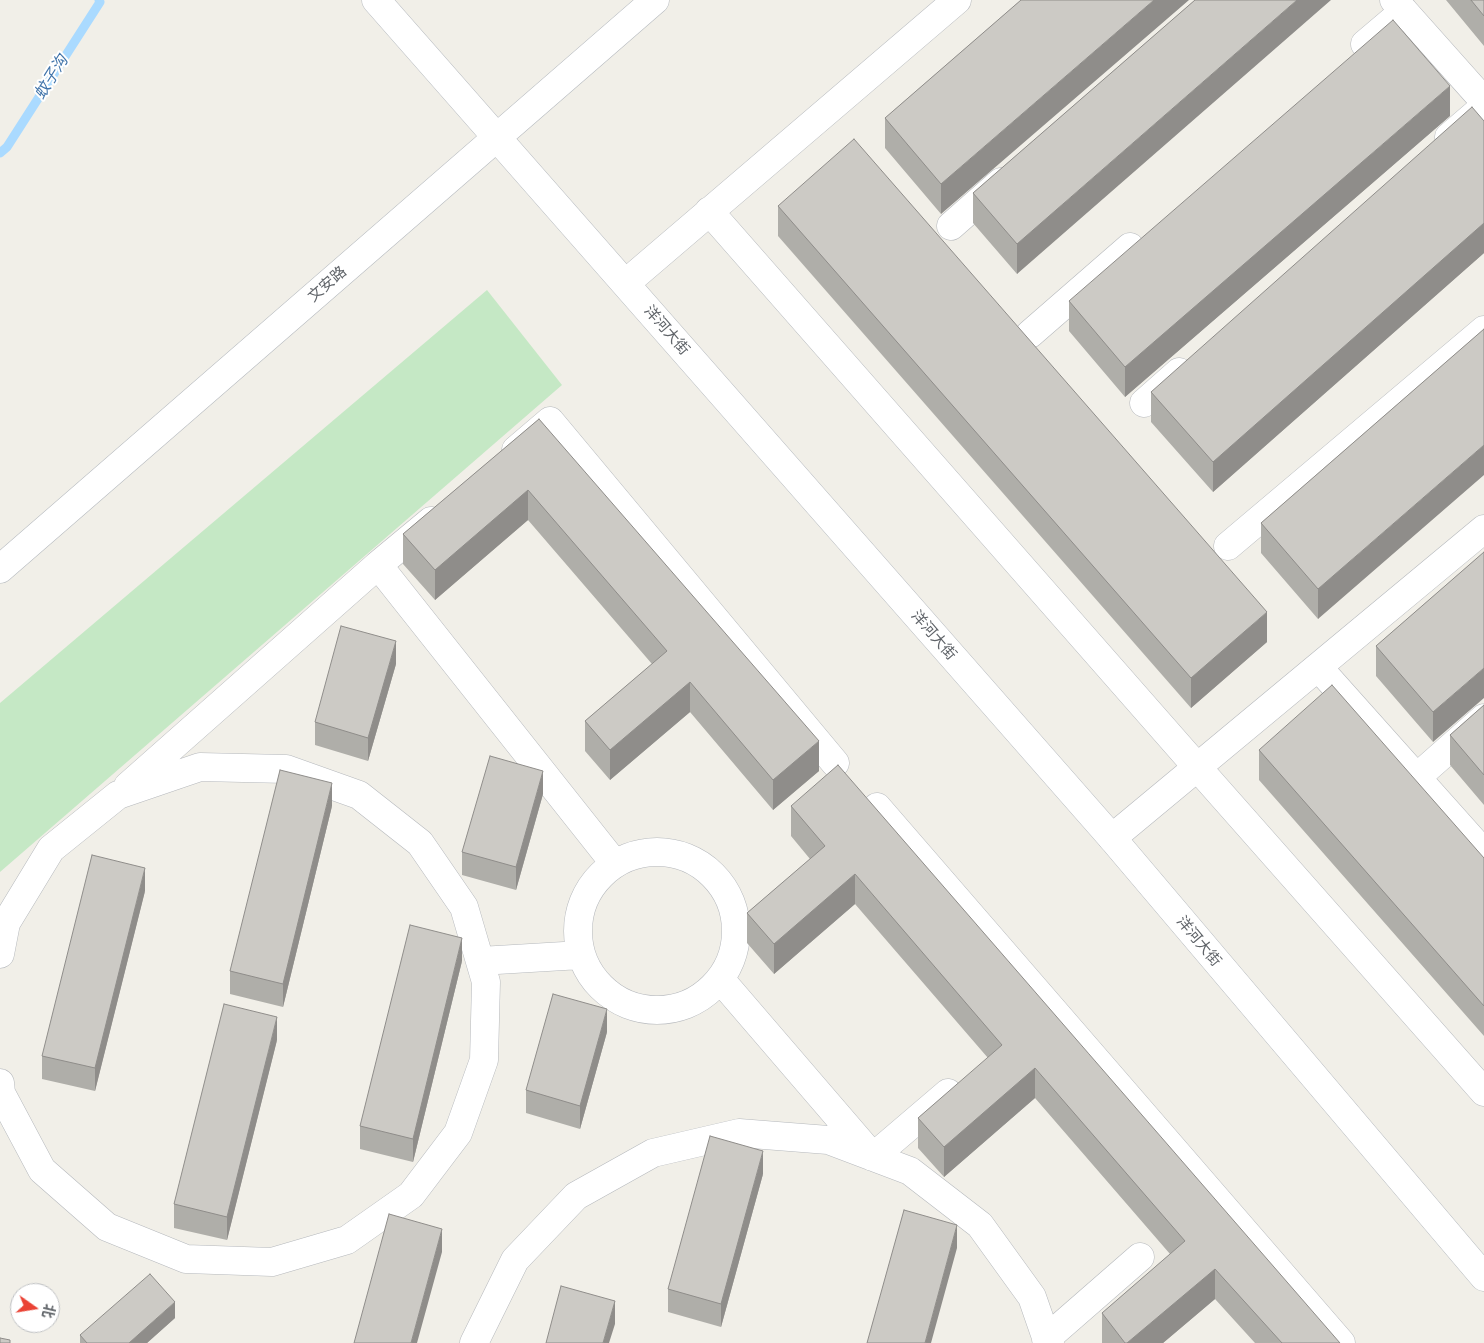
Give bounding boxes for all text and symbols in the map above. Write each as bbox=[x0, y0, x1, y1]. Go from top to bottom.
water label: 蚊子沟 bbox=[30, 52, 72, 102]
street label: 文安路 bbox=[304, 262, 350, 306]
street label: 洋河大街 bbox=[641, 301, 693, 359]
street label: 洋河大街 bbox=[908, 606, 960, 664]
street label: 洋河大街 bbox=[1173, 912, 1225, 970]
north arrow bbox=[10, 1283, 60, 1333]
text: 北 bbox=[39, 1303, 59, 1320]

